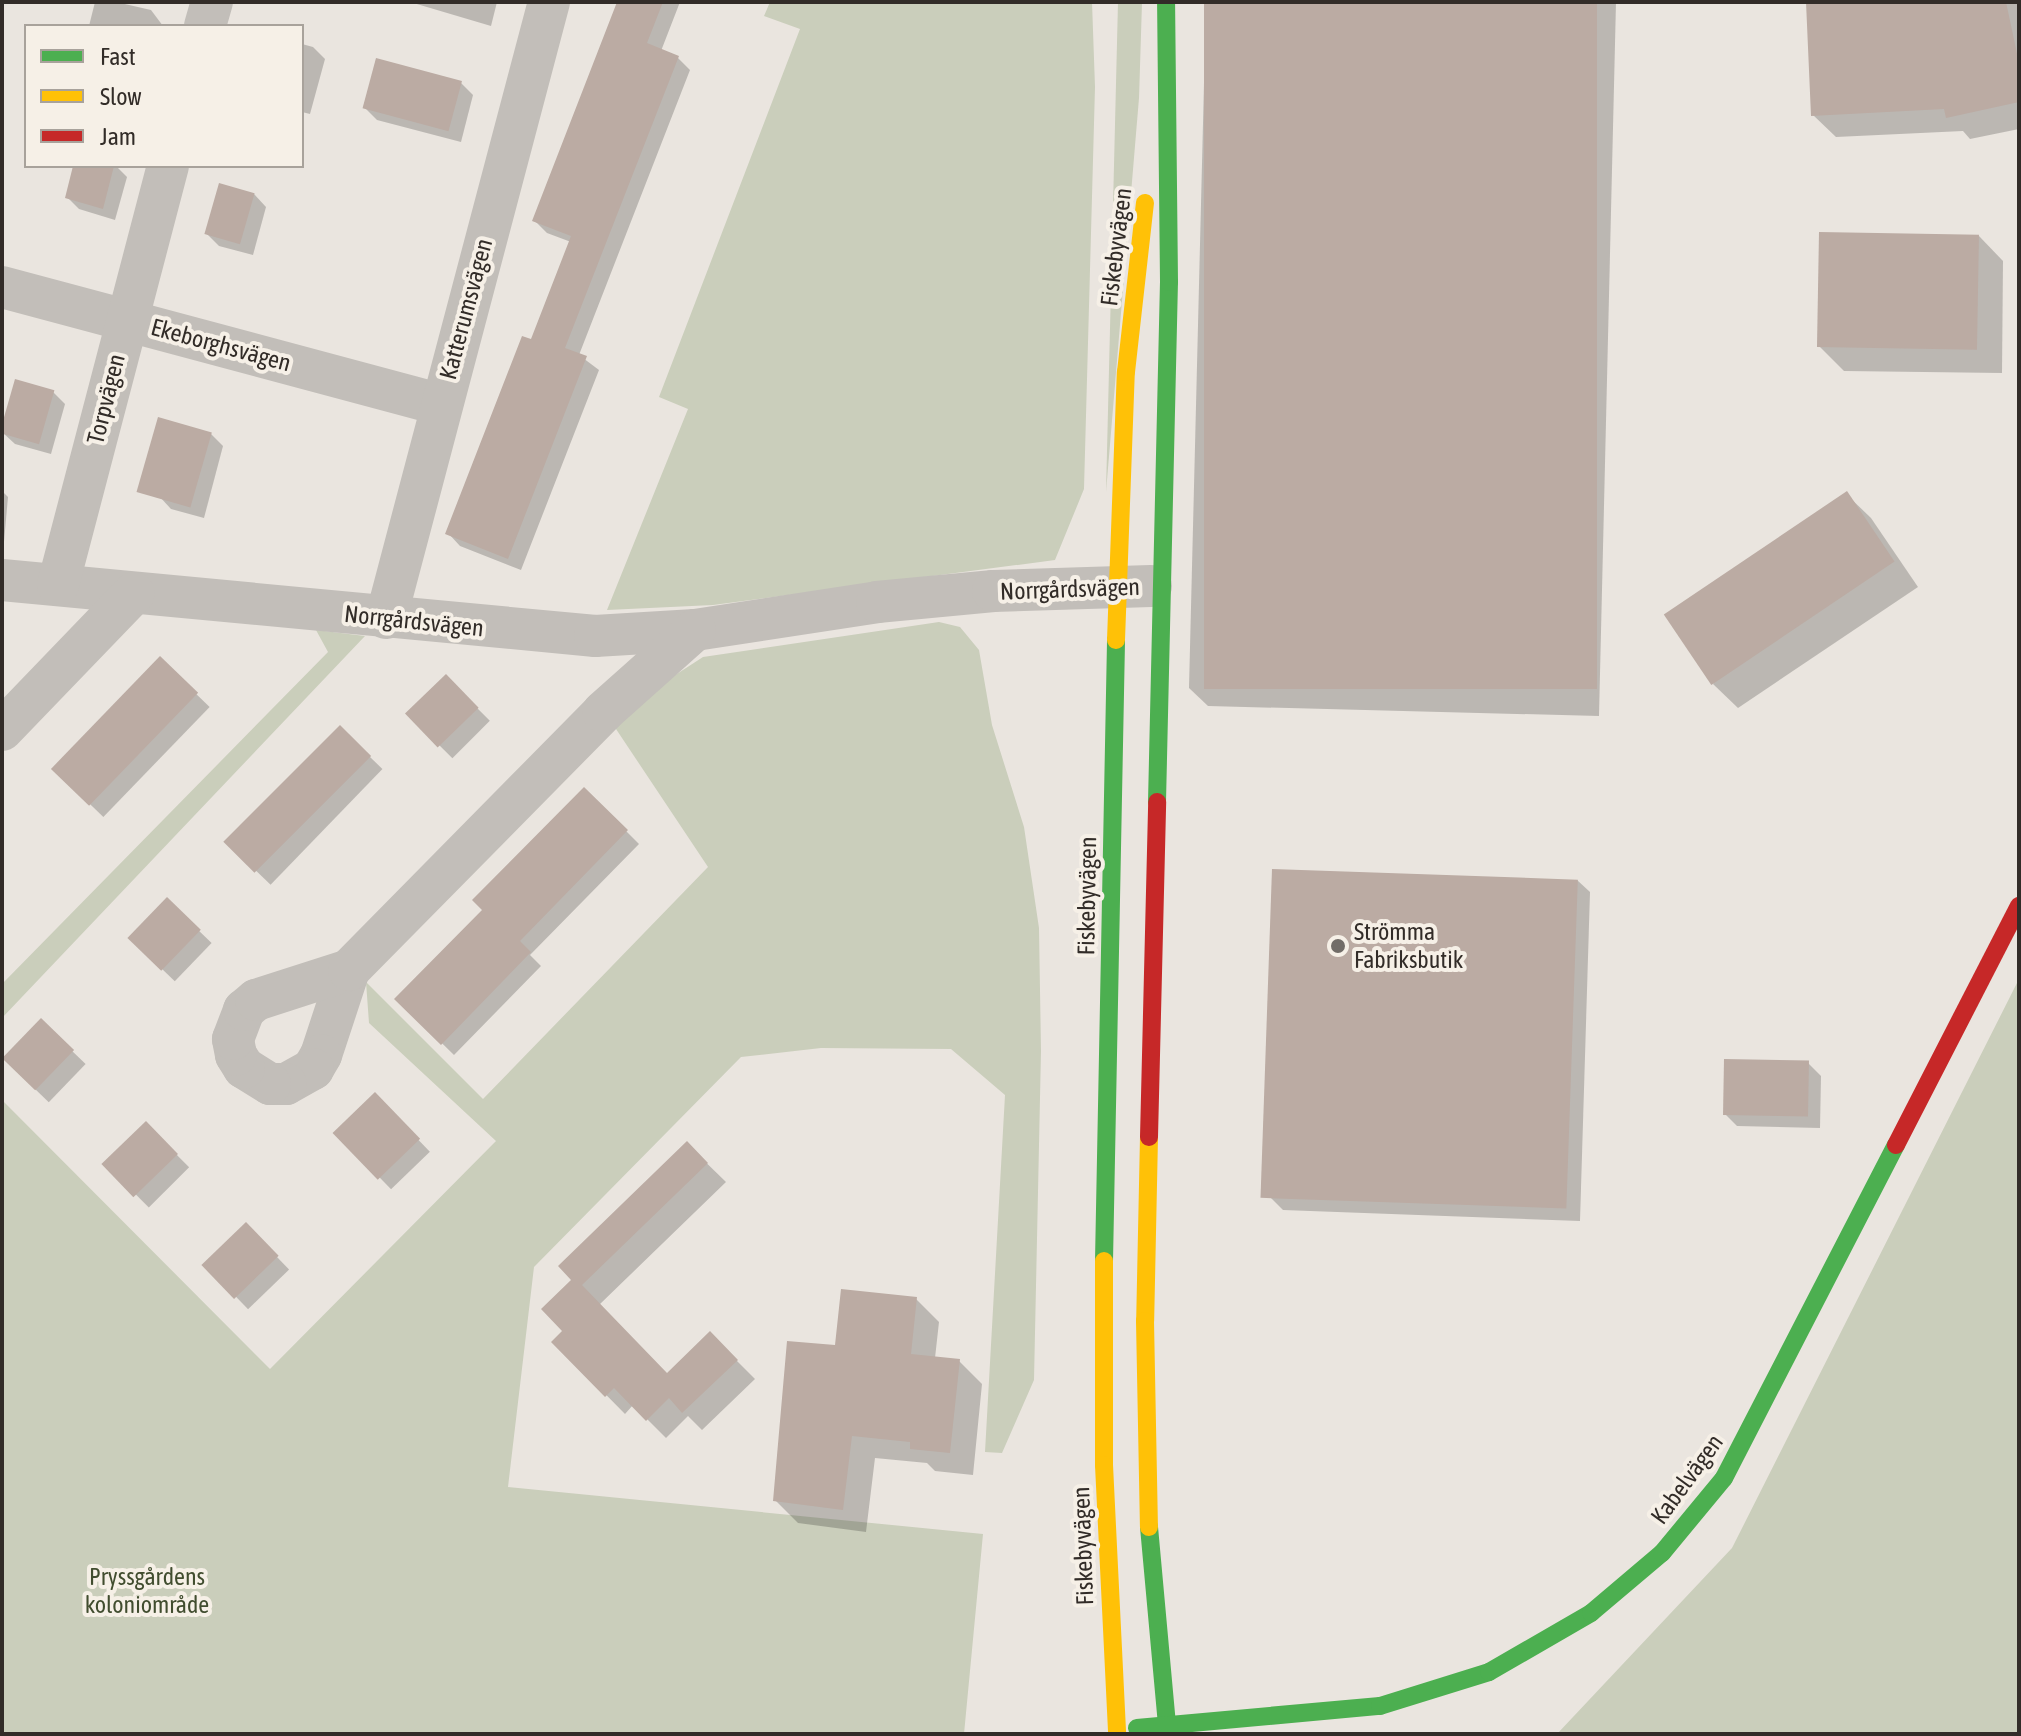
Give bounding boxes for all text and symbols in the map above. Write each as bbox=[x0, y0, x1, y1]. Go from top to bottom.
legend bbox=[24, 24, 304, 168]
text: Fast bbox=[100, 43, 136, 70]
text: Slow bbox=[100, 83, 142, 110]
text: Jam bbox=[100, 123, 136, 150]
street label: Fiskebyvägen bbox=[1094, 186, 1138, 308]
street label: Katterumsvägen bbox=[433, 235, 499, 383]
street label: Ekeborghsvägen bbox=[148, 312, 294, 378]
street label: Torpvägen bbox=[81, 351, 131, 447]
street label: Norrgårdsvägen bbox=[1000, 572, 1140, 606]
street label: Norrgårdsvägen bbox=[343, 599, 485, 643]
street label: Fiskebyvägen bbox=[1072, 836, 1102, 956]
place label: Strömma Fabriksbutik bbox=[1354, 918, 1463, 974]
marker: Strömma Fabriksbutik bbox=[1329, 937, 1347, 955]
street label: Kabelvägen bbox=[1645, 1428, 1729, 1530]
street label: Fiskebyvägen bbox=[1067, 1486, 1099, 1606]
park label: Pryssgårdens koloniområde bbox=[85, 1563, 209, 1619]

